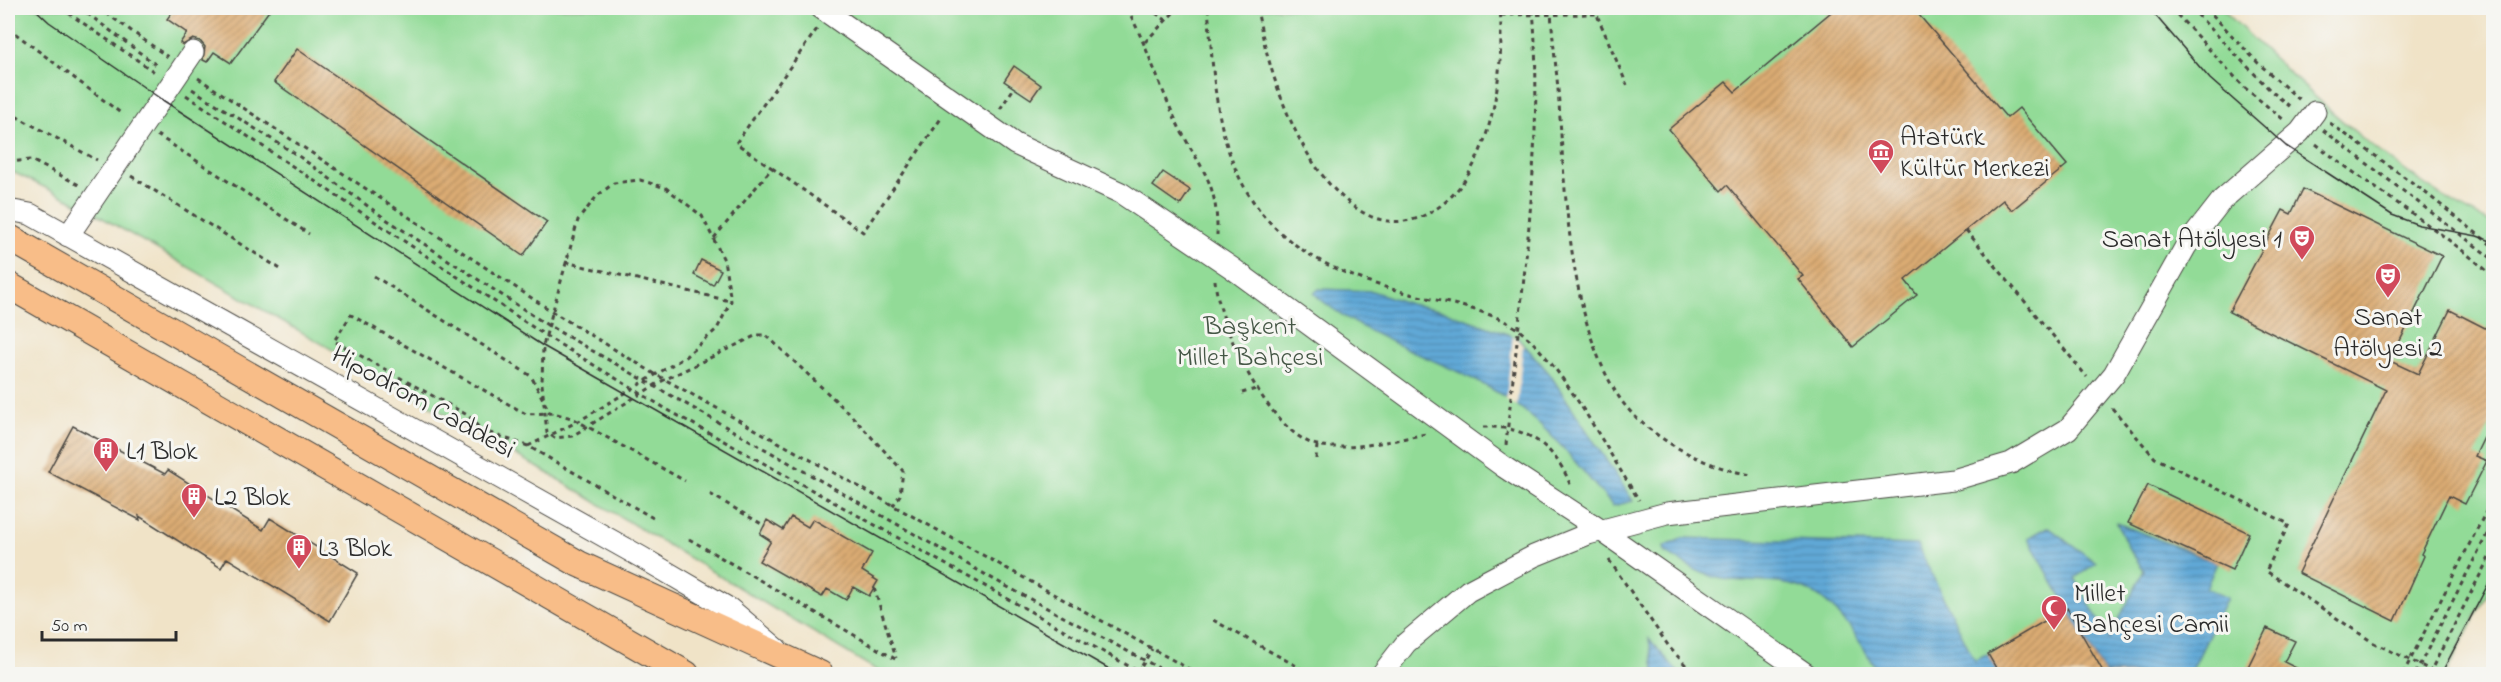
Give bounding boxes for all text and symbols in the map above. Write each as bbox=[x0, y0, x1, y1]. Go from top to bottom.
place label: Atatürk Kültür Merkezi bbox=[1900, 119, 2050, 189]
museum icon: Atatürk Kültür Merkezi bbox=[1866, 137, 1896, 175]
place label: Sanat Atölyesi 1 bbox=[2102, 221, 2282, 260]
theatre icon: Sanat Atölyesi 1 bbox=[2287, 223, 2317, 261]
theatre icon: Sanat Atölyesi 2 bbox=[2373, 261, 2403, 299]
place label: Sanat Atölyesi 2 bbox=[2333, 299, 2443, 369]
park label: Başkent Millet Bahçesi bbox=[1177, 308, 1323, 378]
street label: Hipodrom Caddesi bbox=[324, 336, 522, 470]
place label: L1 Blok bbox=[126, 433, 198, 472]
building icon: L1 Blok bbox=[91, 435, 121, 473]
place label: L2 Blok bbox=[214, 479, 290, 518]
building icon: L2 Blok bbox=[179, 481, 209, 519]
place label: L3 Blok bbox=[318, 530, 392, 569]
building icon: L3 Blok bbox=[284, 532, 314, 570]
place label: Millet Bahçesi Camii bbox=[2073, 575, 2229, 645]
mosque icon: Millet Bahçesi Camii bbox=[2039, 593, 2069, 631]
scale bar bbox=[42, 604, 176, 642]
text: 50 m bbox=[51, 614, 88, 640]

